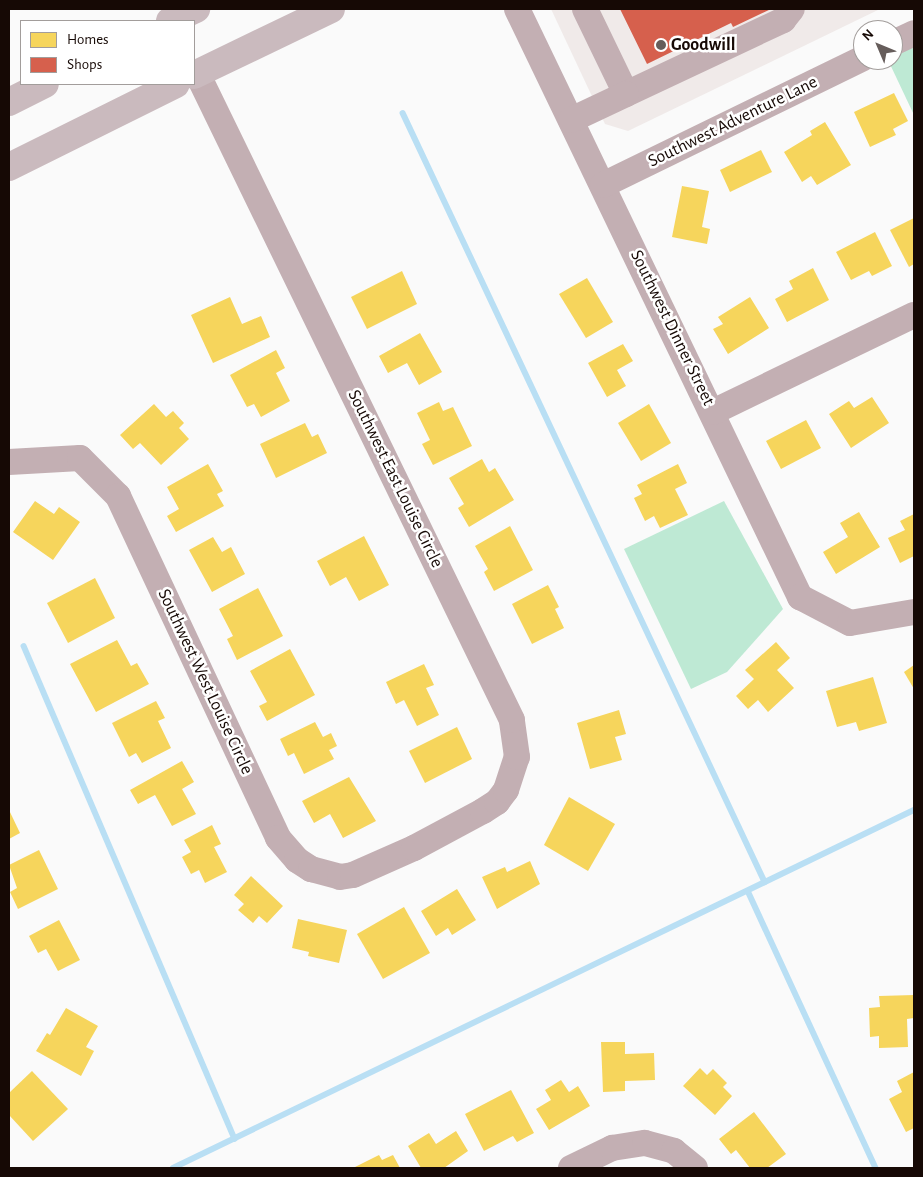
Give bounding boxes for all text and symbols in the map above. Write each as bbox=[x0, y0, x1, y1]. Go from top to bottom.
legend bbox=[20, 20, 195, 85]
north arrow bbox=[853, 20, 903, 70]
text: N bbox=[860, 27, 876, 43]
text: Homes bbox=[67, 32, 109, 47]
place label: Goodwill bbox=[671, 34, 735, 56]
marker: Goodwill bbox=[655, 39, 667, 51]
text: Shops bbox=[67, 57, 102, 72]
street label: Southwest Adventure Lane bbox=[645, 72, 821, 172]
street label: Southwest Dinner Street bbox=[625, 247, 719, 409]
street label: Southwest East Louise Circle bbox=[343, 387, 447, 571]
street label: Southwest West Louise Circle bbox=[152, 586, 258, 778]

